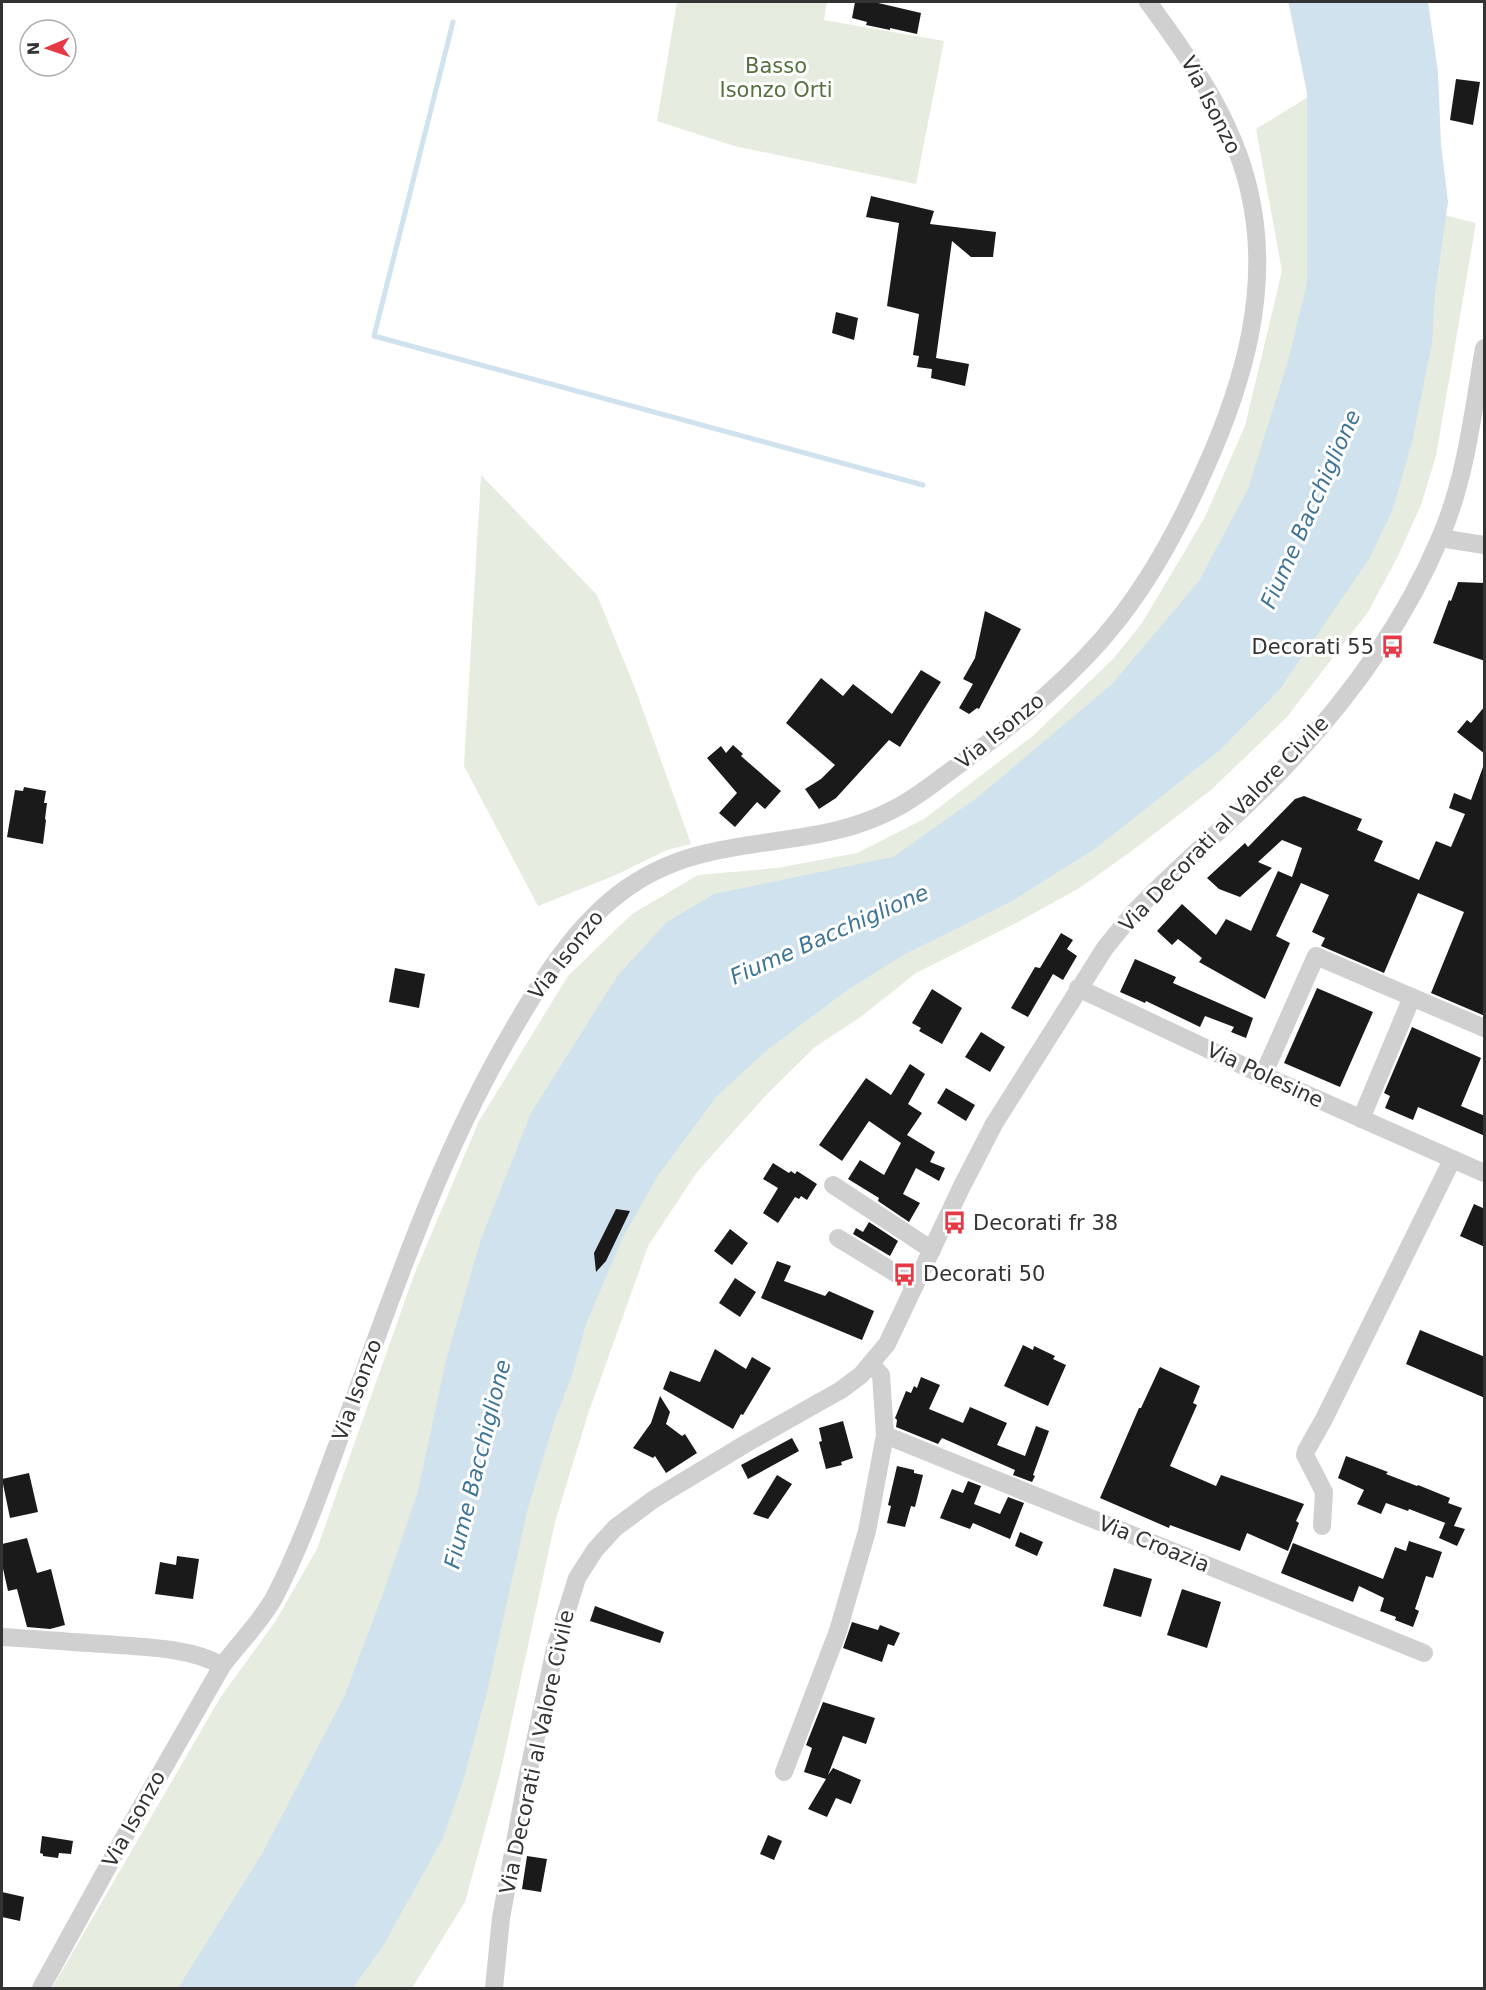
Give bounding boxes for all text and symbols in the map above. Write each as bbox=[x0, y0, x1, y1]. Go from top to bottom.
north arrow bbox=[18, 18, 78, 78]
text: N bbox=[24, 41, 43, 56]
street label: Via Isonzo bbox=[1176, 52, 1246, 158]
park label: Basso Isonzo Orti bbox=[719, 54, 833, 102]
water label: Fiume Bacchiglione bbox=[1255, 406, 1366, 612]
bus stop icon: Decorati 55 bbox=[1379, 634, 1405, 660]
place label: Decorati 55 bbox=[1252, 635, 1374, 659]
street label: Via Isonzo bbox=[951, 688, 1049, 774]
street label: Via Decorati al Valore Civile bbox=[1115, 711, 1333, 937]
water label: Fiume Bacchiglione bbox=[726, 879, 932, 990]
street label: Via Isonzo bbox=[524, 906, 608, 1004]
street label: Via Polesine bbox=[1203, 1038, 1327, 1112]
bus stop icon: Decorati fr 38 bbox=[942, 1210, 968, 1236]
place label: Decorati fr 38 bbox=[973, 1211, 1118, 1235]
bus stop icon: Decorati 50 bbox=[892, 1261, 918, 1287]
place label: Decorati 50 bbox=[923, 1262, 1045, 1286]
street label: Via Isonzo bbox=[328, 1336, 386, 1444]
water label: Fiume Bacchiglione bbox=[439, 1357, 516, 1571]
street label: Via Croazia bbox=[1095, 1511, 1213, 1577]
street label: Via Decorati al Valore Civile bbox=[495, 1608, 579, 1896]
street label: Via Isonzo bbox=[98, 1767, 170, 1871]

